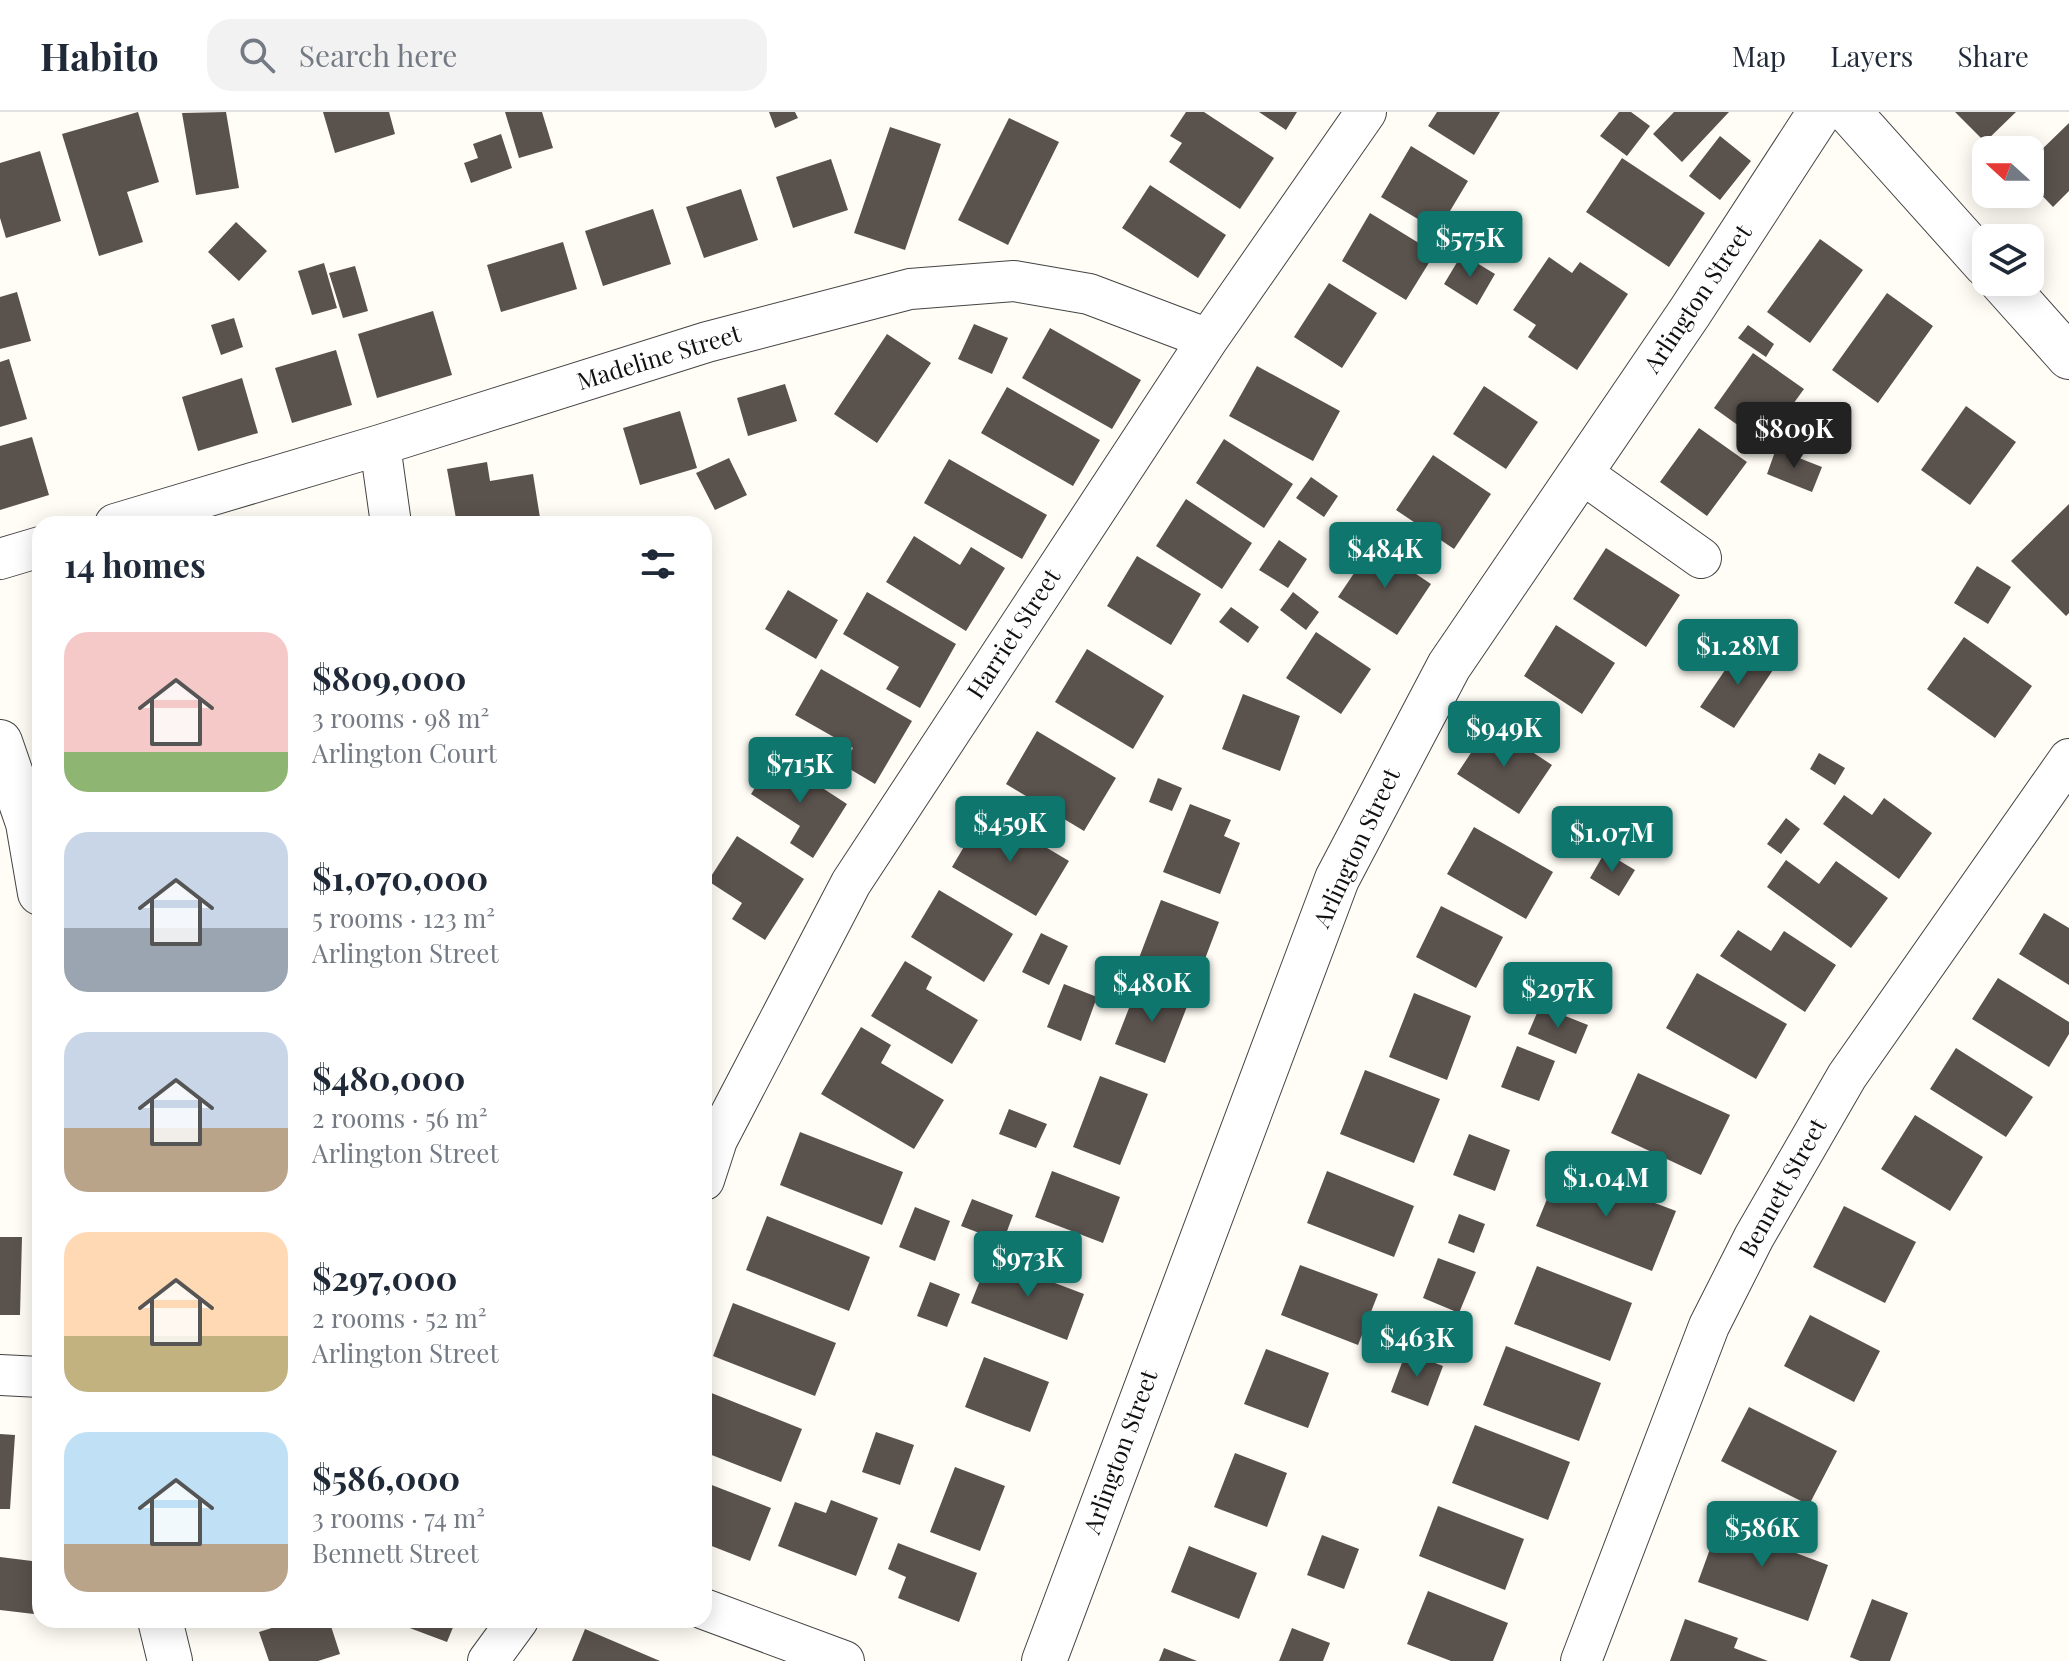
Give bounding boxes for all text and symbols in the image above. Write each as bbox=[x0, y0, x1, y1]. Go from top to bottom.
search box bbox=[207, 19, 767, 91]
text: Habito bbox=[40, 30, 159, 81]
icon: search bbox=[235, 33, 279, 77]
text: Search here bbox=[299, 35, 457, 75]
text: Map bbox=[1732, 37, 1786, 74]
text: Layers bbox=[1830, 37, 1913, 74]
text: Share bbox=[1957, 37, 2029, 74]
north arrow bbox=[1972, 136, 2044, 208]
map controls bbox=[1972, 136, 2044, 296]
pin: $575K bbox=[1414, 211, 1526, 279]
street label: Arlington Street bbox=[1634, 217, 1758, 379]
text: $575K bbox=[1435, 219, 1505, 254]
button: layers bbox=[1972, 224, 2044, 296]
street label: Madeline Street bbox=[573, 316, 745, 396]
pin: $809K bbox=[1738, 402, 1850, 470]
text: $809K bbox=[1754, 410, 1834, 445]
pin: $484K bbox=[1329, 522, 1441, 590]
text: $484K bbox=[1347, 530, 1423, 565]
text: 14 homes bbox=[64, 541, 206, 587]
icon: filters bbox=[636, 542, 680, 586]
street label: Harriet Street bbox=[958, 561, 1067, 704]
pin: $1.28M bbox=[1673, 619, 1803, 687]
text: $1.28M bbox=[1696, 627, 1780, 662]
text: $809,000 bbox=[312, 654, 466, 700]
icon: home bbox=[128, 664, 224, 760]
text: 3 rooms · 98 m² bbox=[312, 700, 489, 735]
pin: $949K bbox=[1448, 701, 1560, 769]
text: $949K bbox=[1466, 709, 1542, 744]
text: Arlington Court bbox=[312, 735, 497, 770]
pin: $715K bbox=[744, 737, 856, 805]
text: $715K bbox=[767, 745, 833, 780]
street label: Arlington Street bbox=[1304, 762, 1406, 933]
pin: $459K bbox=[954, 796, 1066, 864]
text: $459K bbox=[973, 804, 1047, 839]
pin: $1.07M bbox=[1547, 806, 1677, 874]
text: $1.07M bbox=[1570, 814, 1654, 849]
text: $1,070,000 bbox=[312, 854, 488, 900]
icon: home bbox=[128, 864, 224, 960]
text: 5 rooms · 123 m² bbox=[312, 900, 495, 935]
text: Arlington Street bbox=[312, 935, 499, 970]
pin: $480K bbox=[1096, 956, 1208, 1024]
pin: $297K bbox=[1502, 962, 1614, 1030]
text: $480K bbox=[1113, 964, 1191, 999]
text: $297K bbox=[1521, 970, 1595, 1005]
text: $480,000 bbox=[312, 1054, 465, 1100]
icon: home bbox=[128, 1064, 224, 1160]
text: 2 rooms · 56 m² bbox=[312, 1100, 488, 1135]
street label: Bennett Street bbox=[1730, 1112, 1833, 1262]
text: Arlington Street bbox=[312, 1135, 499, 1170]
pin: $1.04M bbox=[1541, 1151, 1671, 1219]
text: $1.04M bbox=[1563, 1159, 1649, 1194]
pin: $973K bbox=[972, 1231, 1084, 1299]
text: $973K bbox=[992, 1239, 1064, 1274]
text: $297,000 bbox=[312, 1254, 457, 1300]
icon: home bbox=[128, 1264, 224, 1360]
text: 2 rooms · 52 m² bbox=[312, 1300, 487, 1335]
pin: $463K bbox=[1361, 1311, 1473, 1379]
text: $463K bbox=[1380, 1319, 1454, 1354]
text: Arlington Street bbox=[312, 1335, 499, 1370]
street label: Arlington Street bbox=[1074, 1364, 1164, 1539]
text: $586,000 bbox=[312, 1454, 460, 1500]
icon: home bbox=[128, 1464, 224, 1560]
text: 3 rooms · 74 m² bbox=[312, 1500, 485, 1535]
pin: $586K bbox=[1706, 1501, 1818, 1569]
text: $586K bbox=[1725, 1509, 1799, 1544]
text: Bennett Street bbox=[312, 1535, 479, 1570]

